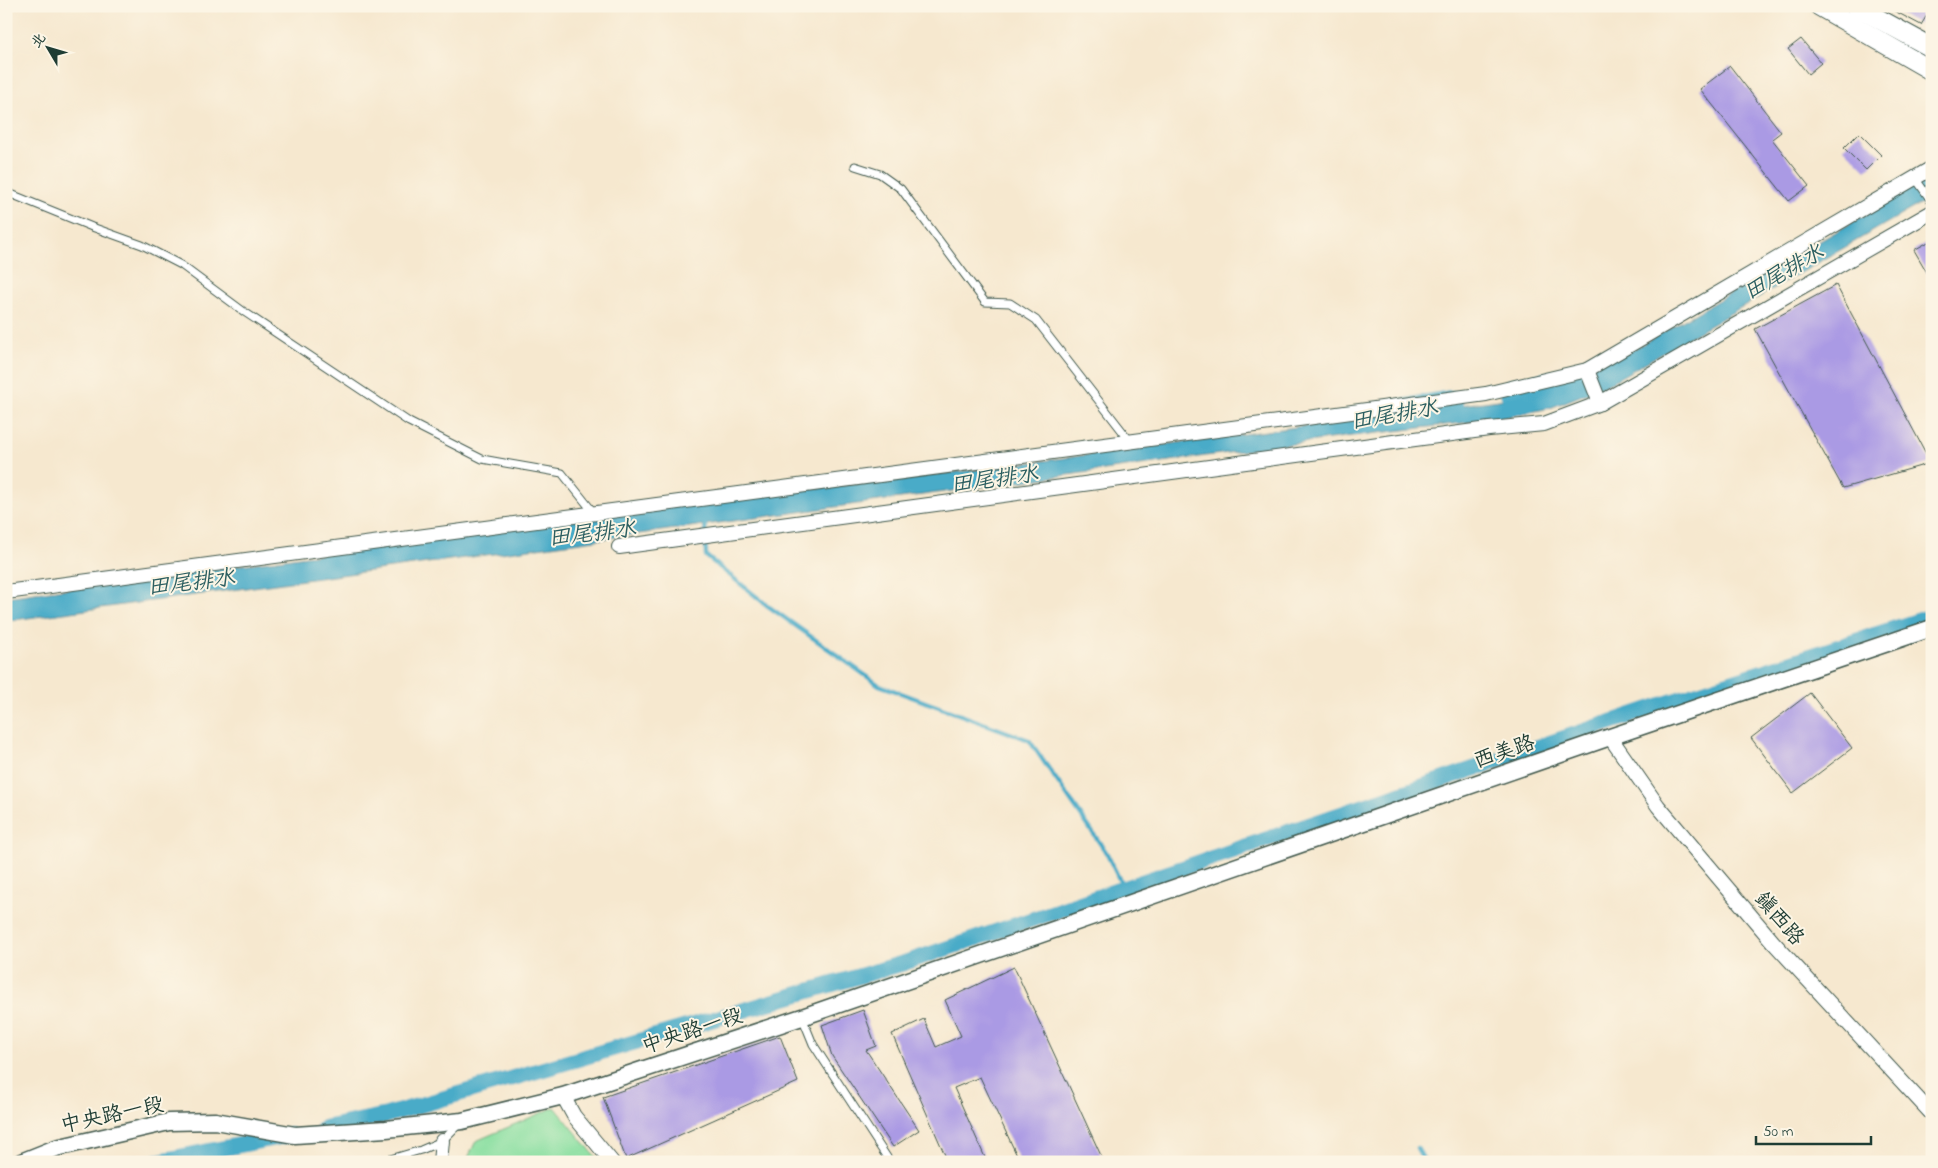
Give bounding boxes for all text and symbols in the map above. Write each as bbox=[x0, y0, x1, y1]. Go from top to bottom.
north arrow bbox=[22, 22, 72, 72]
text: 北 bbox=[26, 29, 52, 53]
water label: 田尾排水 bbox=[1738, 237, 1831, 309]
water label: 田尾排水 bbox=[1348, 392, 1442, 439]
water label: 田尾排水 bbox=[949, 459, 1041, 503]
water label: 田尾排水 bbox=[547, 514, 639, 556]
water label: 田尾排水 bbox=[146, 563, 238, 605]
street label: 西美路 bbox=[1470, 728, 1539, 777]
street label: 鎮西路 bbox=[1747, 886, 1810, 953]
street label: 中央路一段 bbox=[638, 1001, 747, 1062]
street label: 中央路一段 bbox=[58, 1090, 167, 1142]
scale bar bbox=[1756, 1113, 1870, 1145]
text: 50 m bbox=[1763, 1121, 1794, 1143]

